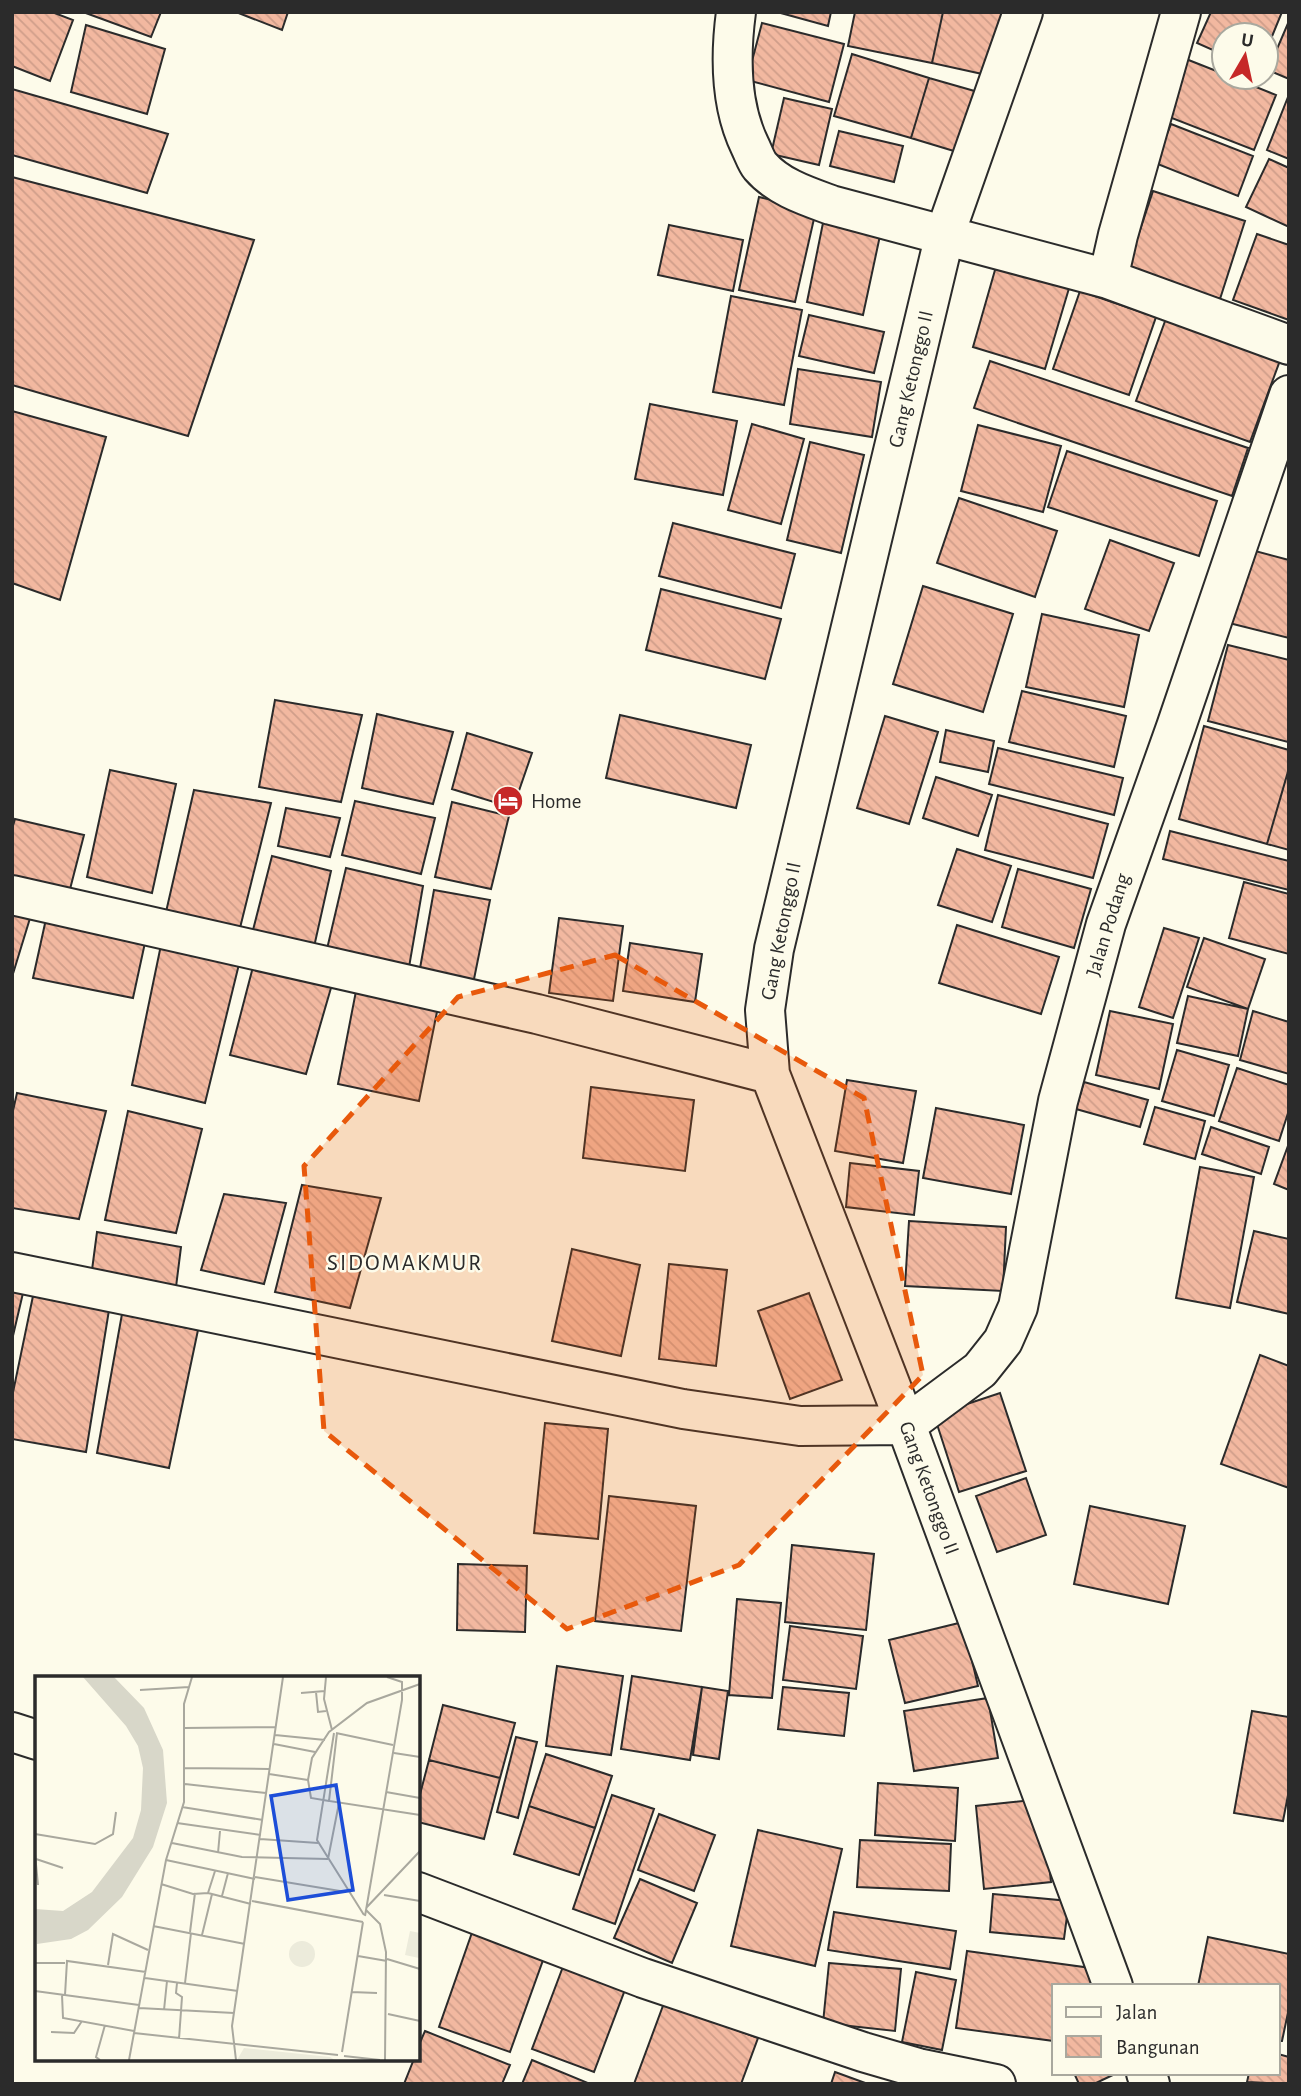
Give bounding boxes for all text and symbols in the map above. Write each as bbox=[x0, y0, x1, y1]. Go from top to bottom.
north arrow bbox=[1210, 21, 1280, 91]
text: U bbox=[1240, 30, 1255, 51]
street label: Gang Ketonggo II bbox=[885, 308, 937, 450]
hotel icon: Home bbox=[491, 784, 525, 818]
place label: Home bbox=[531, 791, 582, 812]
street label: Gang Ketonggo II bbox=[757, 860, 805, 1002]
street label: Jalan Podang bbox=[1082, 870, 1134, 979]
district label: SIDOMAKMUR bbox=[327, 1252, 483, 1275]
street label: Gang Ketonggo II bbox=[895, 1419, 963, 1557]
inset map bbox=[35, 1676, 420, 2061]
legend bbox=[1052, 1984, 1280, 2075]
text: Jalan bbox=[1116, 2002, 1157, 2023]
text: Bangunan bbox=[1116, 2037, 1200, 2058]

